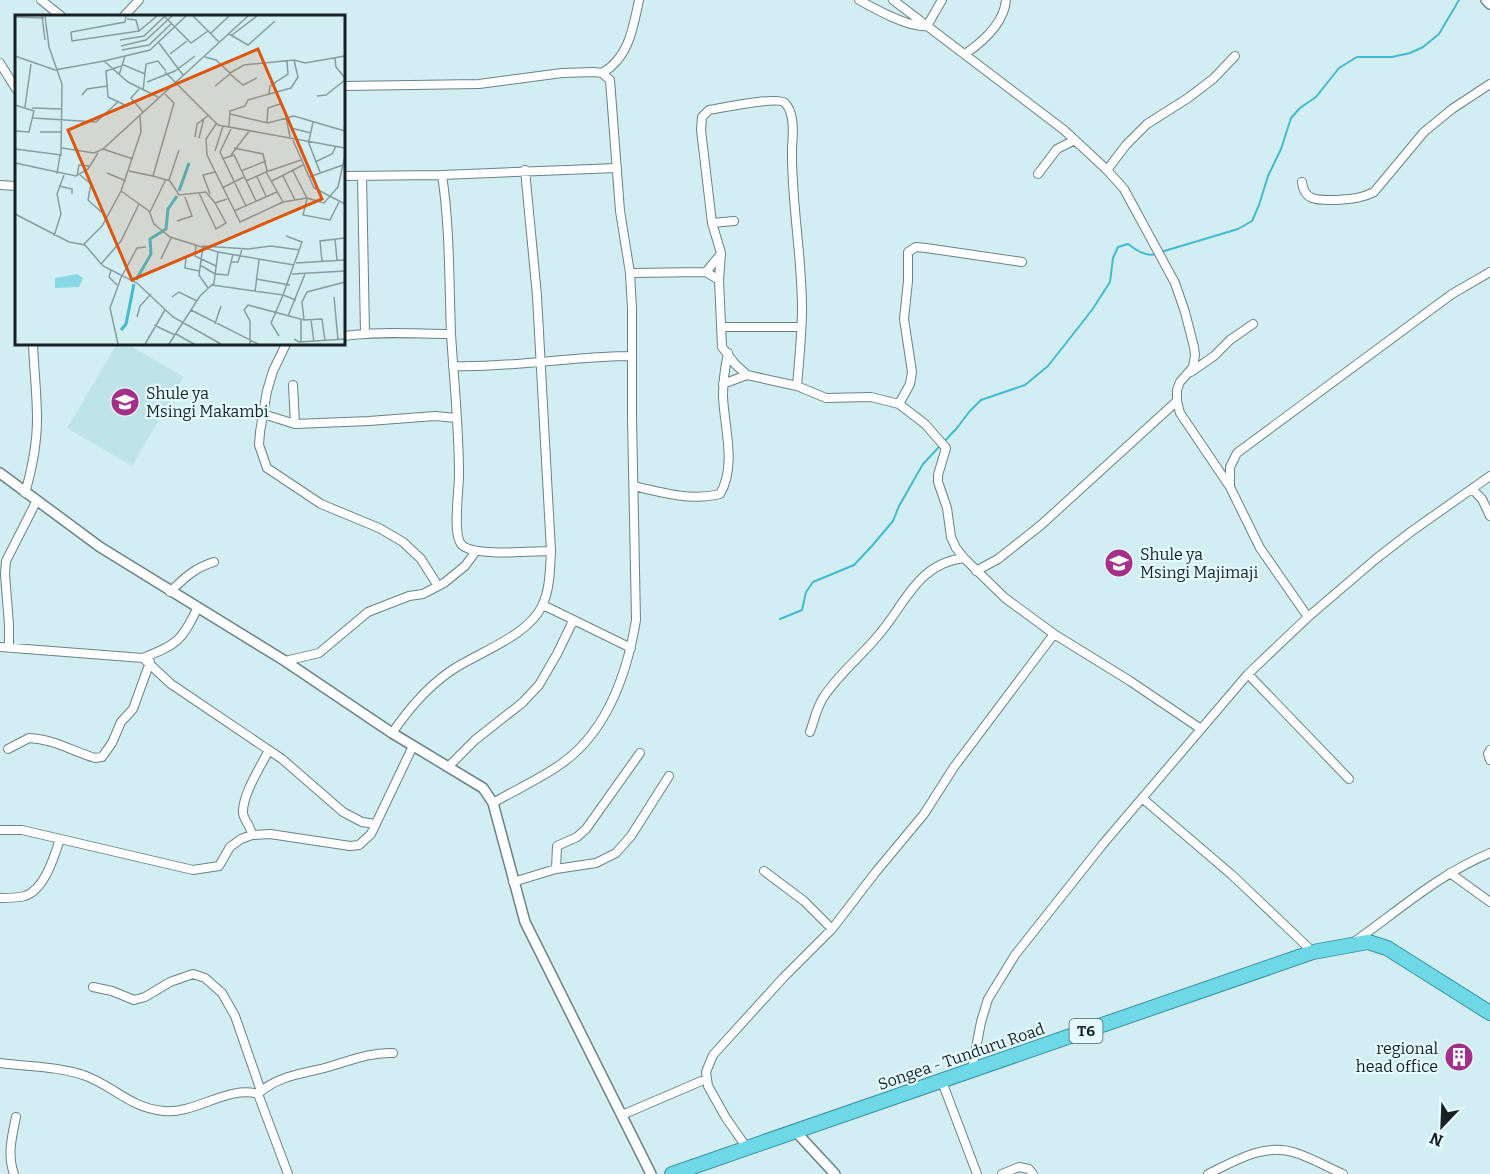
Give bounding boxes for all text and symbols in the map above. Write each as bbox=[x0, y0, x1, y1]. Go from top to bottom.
inset map bbox=[15, 15, 345, 345]
place label: Shule ya Msingi Makambi bbox=[146, 384, 269, 421]
school or university icon: Shule ya Msingi Makambi bbox=[109, 386, 141, 418]
place label: Shule ya Msingi Majimaji bbox=[1140, 545, 1258, 582]
school or university icon: Shule ya Msingi Majimaji bbox=[1103, 547, 1135, 579]
street label: Songea - Tunduru Road bbox=[875, 1019, 1047, 1094]
road number: T6 bbox=[1070, 1019, 1102, 1043]
place label: regional head office bbox=[1356, 1039, 1438, 1076]
building icon: regional head office bbox=[1443, 1041, 1475, 1073]
north arrow bbox=[1412, 1096, 1472, 1156]
text: N bbox=[1427, 1128, 1446, 1151]

